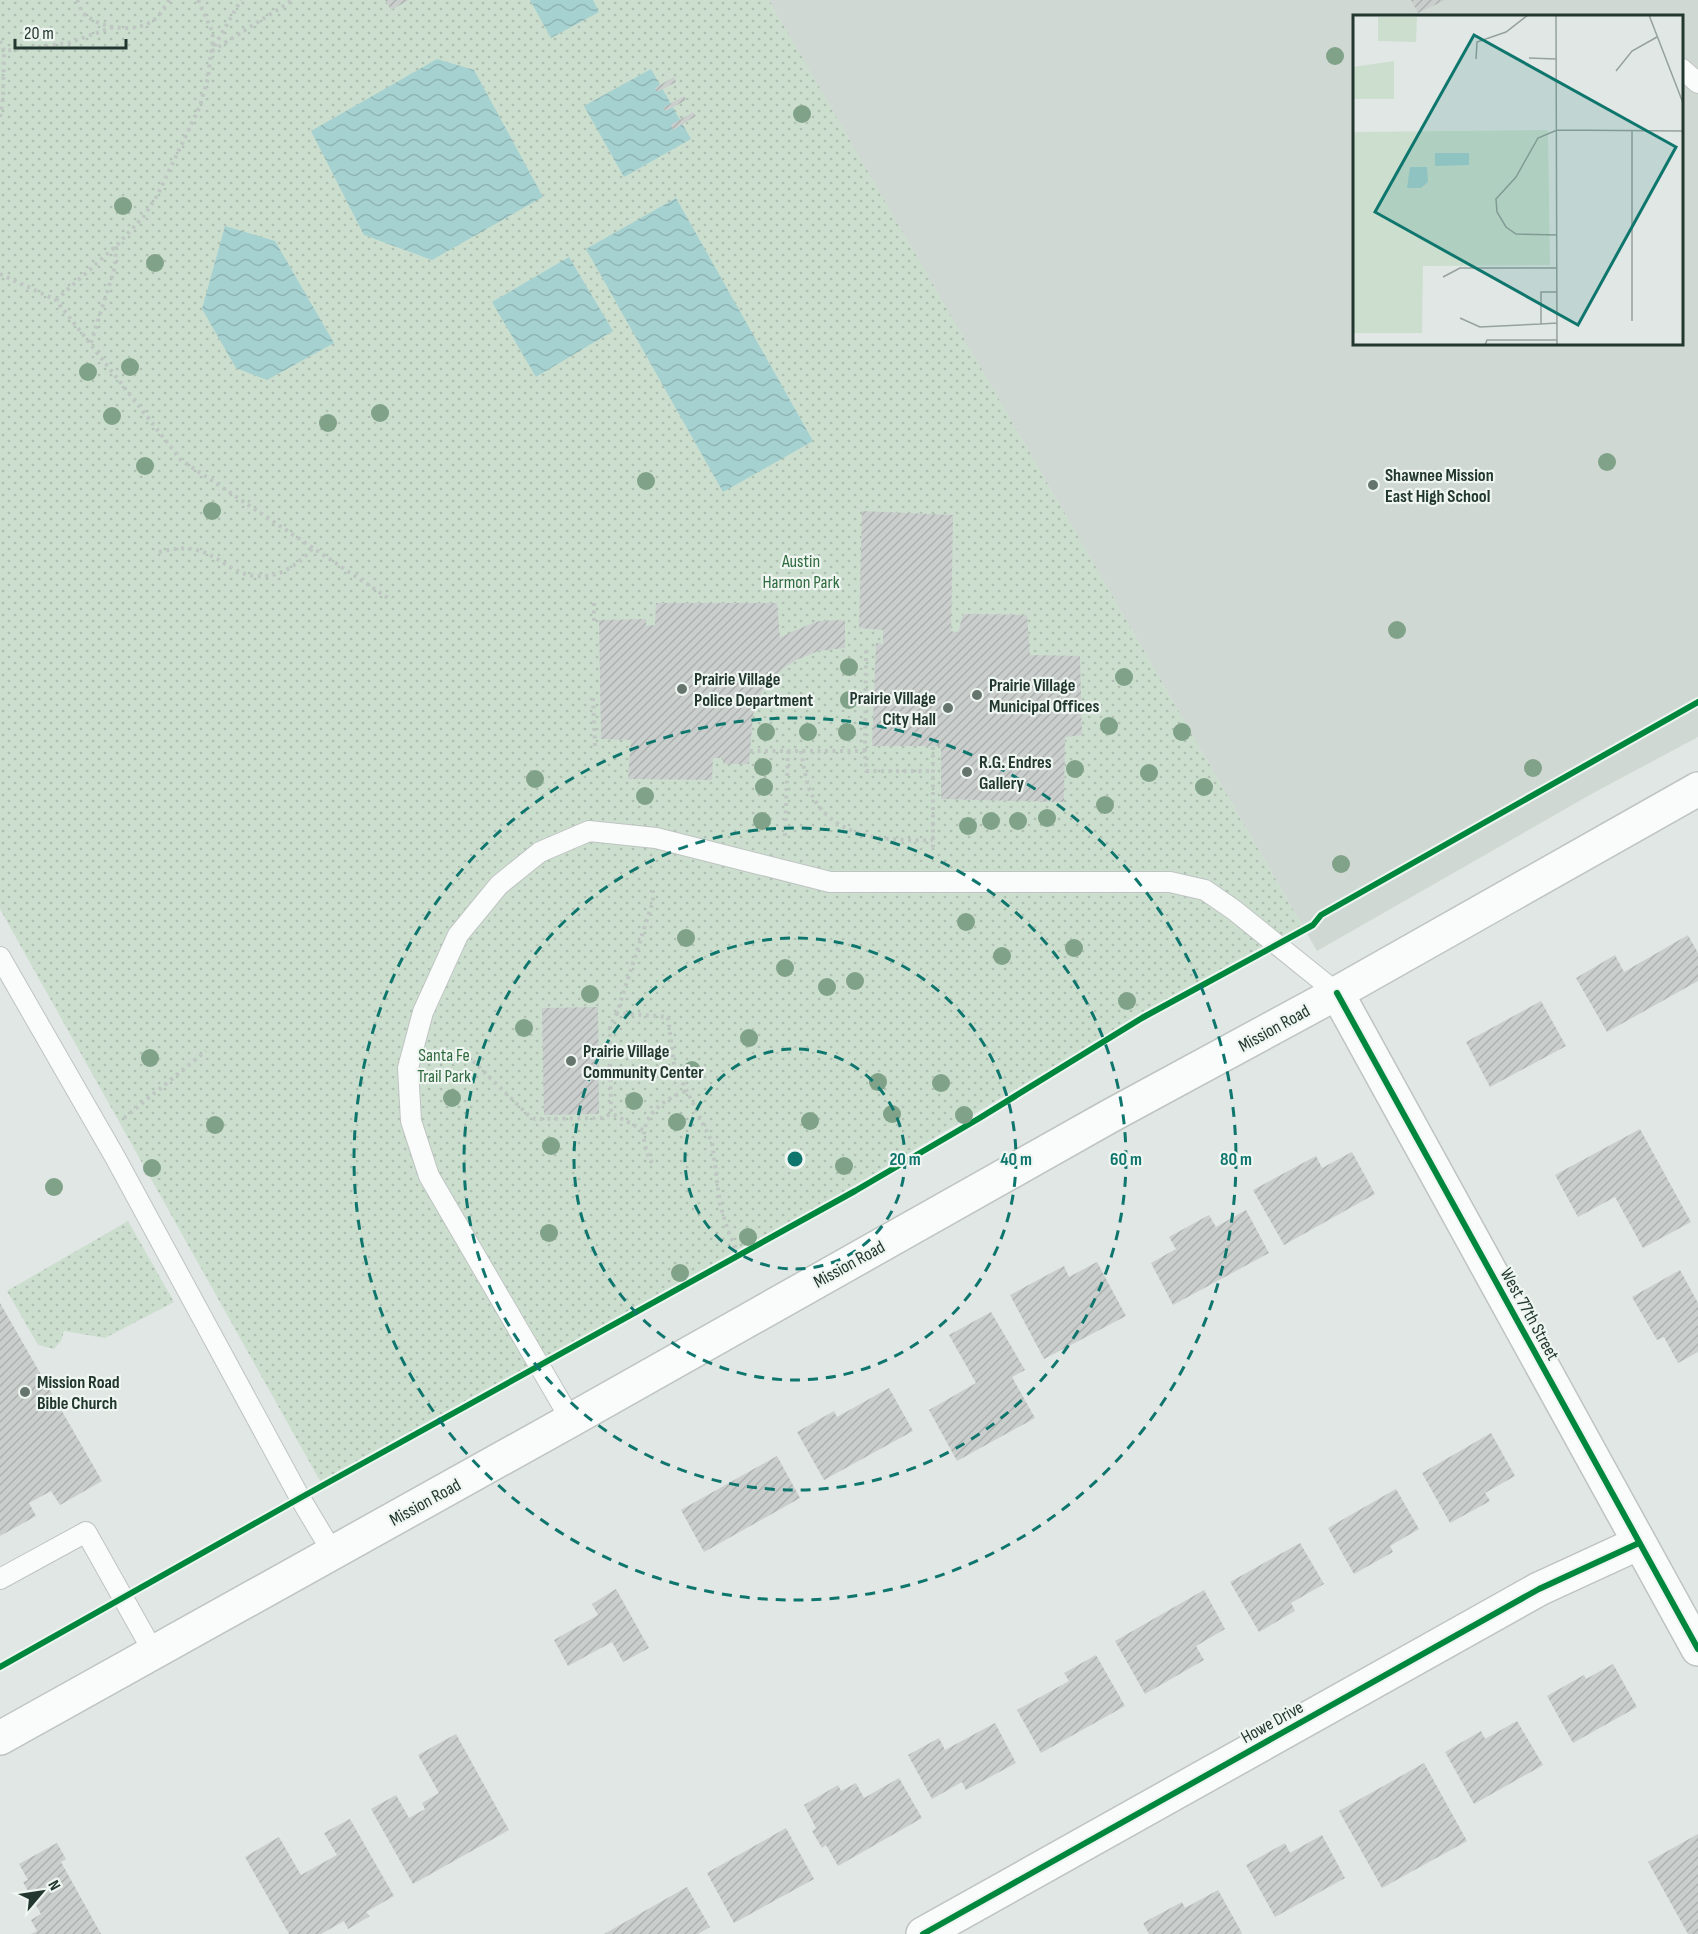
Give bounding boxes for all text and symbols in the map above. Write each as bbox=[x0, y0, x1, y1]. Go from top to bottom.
scale bar bbox=[15, 12, 126, 50]
inset map bbox=[1353, 15, 1683, 345]
text: 20 m bbox=[24, 23, 54, 44]
place label: Shawnee Mission East High School bbox=[1385, 465, 1494, 507]
marker: Shawnee Mission East High School bbox=[1366, 478, 1380, 492]
park label: Austin Harmon Park bbox=[762, 551, 840, 593]
place label: Prairie Village Police Department bbox=[694, 669, 813, 711]
place label: Prairie Village Municipal Offices bbox=[989, 675, 1100, 717]
marker: Prairie Village Police Department bbox=[675, 682, 689, 696]
place label: Prairie Village City Hall bbox=[850, 688, 936, 730]
marker: Prairie Village Municipal Offices bbox=[970, 688, 984, 702]
marker: Prairie Village City Hall bbox=[941, 701, 955, 715]
place label: R.G. Endres Gallery bbox=[979, 752, 1052, 794]
marker: R.G. Endres Gallery bbox=[960, 765, 974, 779]
street label: Mission Road bbox=[1235, 1000, 1314, 1057]
place label: Prairie Village Community Center bbox=[583, 1041, 704, 1083]
park label: Santa Fe Trail Park bbox=[417, 1045, 471, 1087]
marker: Prairie Village Community Center bbox=[564, 1054, 578, 1068]
centre of rings bbox=[785, 1149, 805, 1169]
text: 20 m bbox=[889, 1149, 921, 1170]
text: 40 m bbox=[1000, 1149, 1032, 1170]
text: 60 m bbox=[1110, 1149, 1142, 1170]
text: 80 m bbox=[1220, 1149, 1252, 1170]
street label: Mission Road bbox=[810, 1236, 889, 1293]
street label: West 77th Street bbox=[1496, 1264, 1564, 1364]
place label: Mission Road Bible Church bbox=[37, 1372, 120, 1414]
marker: Mission Road Bible Church bbox=[18, 1385, 32, 1399]
street label: Mission Road bbox=[386, 1474, 465, 1531]
street label: Howe Drive bbox=[1237, 1697, 1307, 1748]
north arrow bbox=[12, 1862, 72, 1922]
text: N bbox=[43, 1877, 64, 1894]

